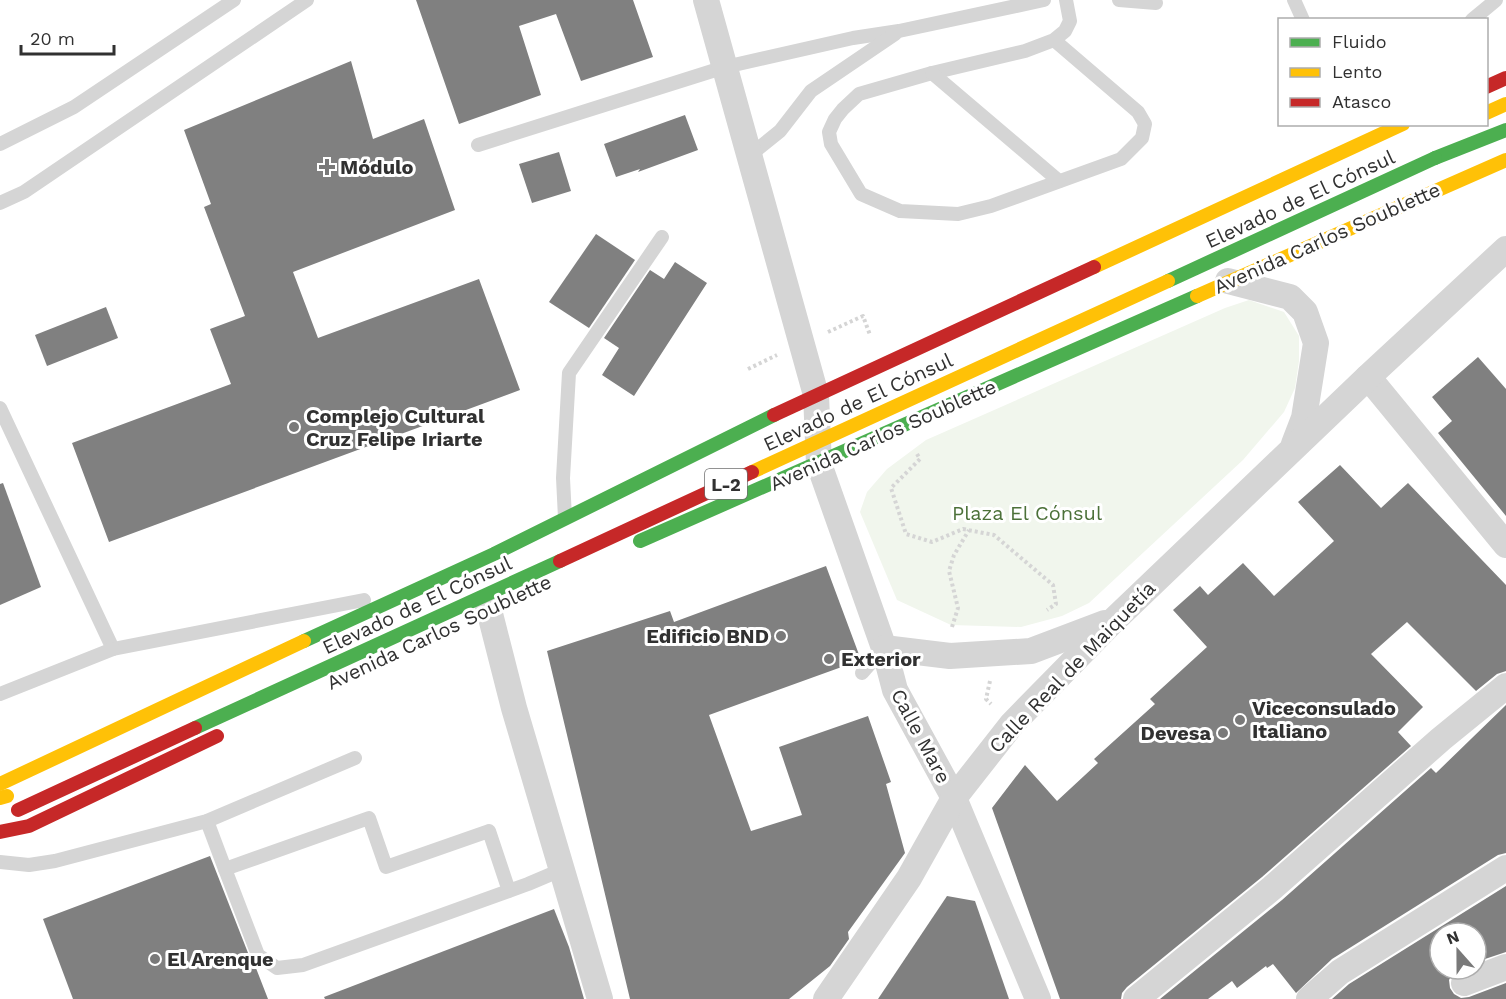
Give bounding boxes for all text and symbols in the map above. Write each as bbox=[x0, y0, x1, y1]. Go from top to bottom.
scale bar bbox=[21, 18, 114, 56]
legend bbox=[1278, 18, 1488, 126]
text: 20 m bbox=[30, 28, 75, 49]
text: Fluido bbox=[1332, 31, 1386, 52]
text: Lento bbox=[1332, 61, 1382, 82]
text: Atasco bbox=[1332, 91, 1391, 112]
street label: Elevado de El Cónsul bbox=[1202, 145, 1398, 253]
place label: Módulo bbox=[340, 155, 414, 179]
marker: Módulo bbox=[318, 158, 336, 176]
street label: Avenida Carlos Soublette bbox=[1210, 177, 1444, 299]
street label: Elevado de El Cónsul bbox=[760, 348, 956, 456]
street label: Avenida Carlos Soublette bbox=[766, 374, 1000, 496]
place label: Complejo Cultural Cruz Felipe Iriarte bbox=[306, 404, 485, 451]
marker: Complejo Cultural Cruz Felipe Iriarte bbox=[287, 420, 301, 434]
road number: L-2 bbox=[705, 469, 747, 499]
park label: Plaza El Cónsul bbox=[952, 501, 1102, 525]
street label: Elevado de El Cónsul bbox=[319, 551, 515, 659]
street label: Avenida Carlos Soublette bbox=[323, 569, 555, 695]
street label: Calle Real de Maiquetía bbox=[984, 576, 1160, 758]
place label: Edificio BND bbox=[646, 624, 769, 648]
marker: Edificio BND bbox=[774, 629, 788, 643]
place label: Exterior bbox=[841, 647, 921, 671]
marker: Exterior bbox=[822, 652, 836, 666]
street label: Calle Mare bbox=[886, 685, 956, 787]
place label: Viceconsulado Italiano bbox=[1252, 696, 1396, 743]
marker: Viceconsulado Italiano bbox=[1233, 713, 1247, 727]
place label: Devesa bbox=[1141, 721, 1211, 745]
marker: Devesa bbox=[1216, 726, 1230, 740]
north arrow bbox=[1428, 921, 1488, 981]
text: N bbox=[1444, 926, 1462, 948]
place label: El Arenque bbox=[167, 947, 274, 971]
marker: El Arenque bbox=[148, 952, 162, 966]

